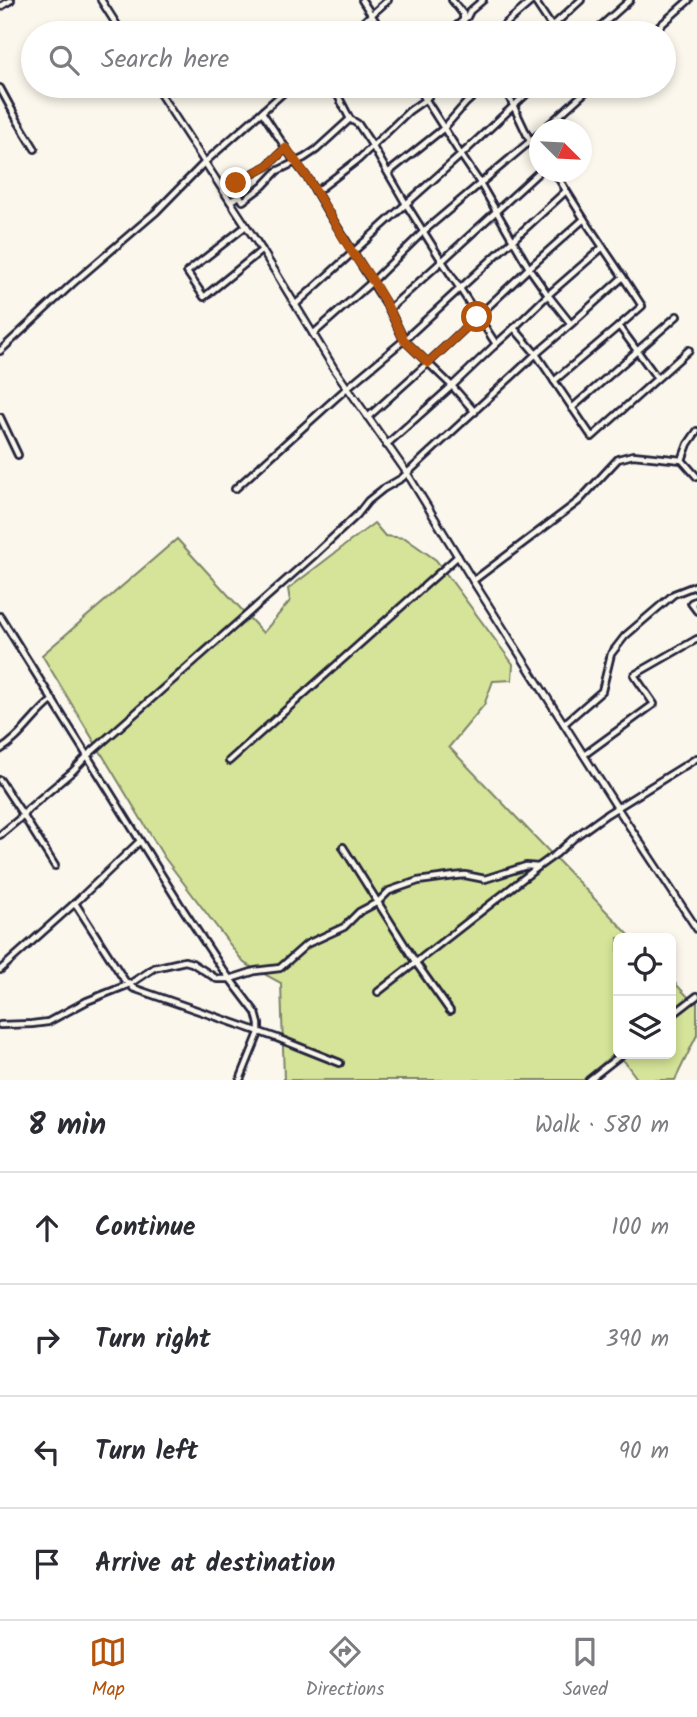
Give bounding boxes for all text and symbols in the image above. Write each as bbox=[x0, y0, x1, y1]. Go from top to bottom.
search box bbox=[21, 21, 676, 98]
text: Search here bbox=[101, 39, 229, 81]
icon: search bbox=[45, 41, 83, 79]
north arrow bbox=[529, 119, 592, 182]
route end bbox=[220, 167, 251, 198]
route start bbox=[461, 301, 492, 332]
map controls bbox=[613, 933, 676, 1059]
button: locate bbox=[613, 933, 676, 996]
button: layers bbox=[613, 996, 676, 1059]
text: 8 min bbox=[28, 1102, 106, 1150]
text: Walk · 580 m bbox=[535, 1108, 669, 1144]
text: Continue bbox=[95, 1207, 196, 1249]
icon: ahead bbox=[28, 1209, 66, 1247]
text: 100 m bbox=[611, 1210, 669, 1246]
text: Turn right bbox=[95, 1319, 211, 1361]
icon: right bbox=[28, 1321, 66, 1359]
text: 390 m bbox=[606, 1322, 669, 1358]
text: Turn left bbox=[95, 1431, 198, 1473]
icon: left bbox=[28, 1433, 66, 1471]
text: 90 m bbox=[619, 1434, 669, 1470]
text: Arrive at destination bbox=[95, 1543, 335, 1585]
icon: arrive bbox=[28, 1545, 66, 1583]
tab: Map bbox=[89, 1633, 127, 1705]
tab: Directions bbox=[306, 1633, 384, 1705]
tab: Saved bbox=[563, 1633, 608, 1705]

